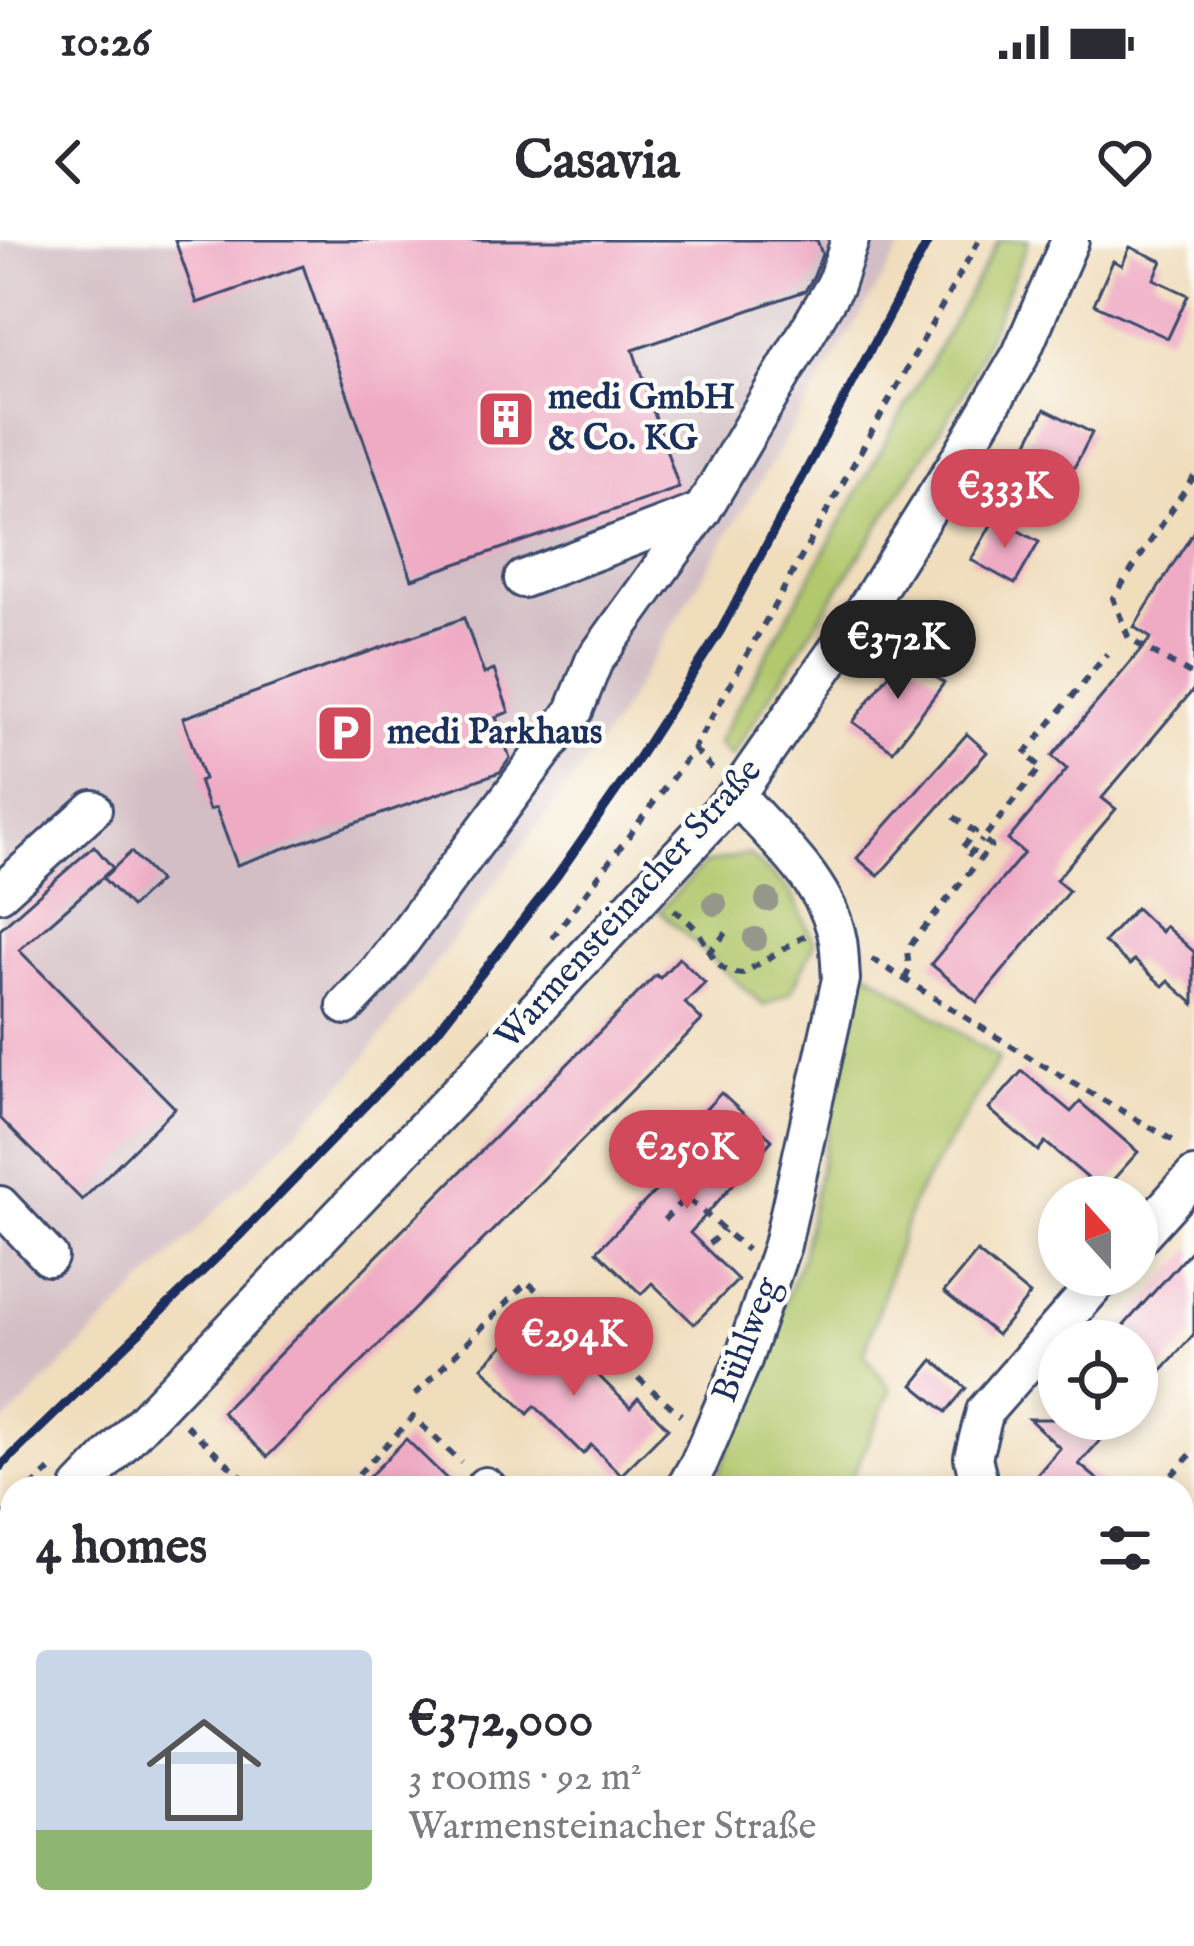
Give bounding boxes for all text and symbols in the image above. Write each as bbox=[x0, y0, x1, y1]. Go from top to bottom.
text: 10:26 bbox=[60, 14, 151, 71]
text: Casavia bbox=[514, 128, 680, 197]
icon: back bbox=[36, 129, 102, 195]
icon: heart bbox=[1092, 129, 1158, 195]
place label: medi GmbH & Co. KG bbox=[548, 375, 735, 462]
building icon: medi GmbH & Co. KG bbox=[475, 388, 537, 450]
pin: €333K bbox=[921, 449, 1089, 551]
text: €333K bbox=[958, 463, 1052, 512]
pin: €372K bbox=[814, 600, 982, 702]
text: €372K bbox=[847, 614, 949, 663]
parking icon: medi Parkhaus bbox=[314, 702, 376, 764]
place label: medi Parkhaus bbox=[387, 710, 602, 756]
street label: Warmensteinacher Straße bbox=[486, 749, 772, 1059]
pin: €250K bbox=[603, 1110, 771, 1212]
text: €250K bbox=[636, 1124, 738, 1173]
north arrow bbox=[1038, 1176, 1158, 1296]
map controls bbox=[1038, 1176, 1158, 1440]
street label: Bühlweg bbox=[702, 1270, 792, 1409]
pin: €294K bbox=[490, 1297, 658, 1399]
text: €294K bbox=[521, 1311, 627, 1360]
button: locate bbox=[1038, 1320, 1158, 1440]
icon: filters bbox=[1092, 1515, 1158, 1581]
text: 4 homes bbox=[36, 1516, 207, 1581]
text: €372,000 bbox=[408, 1689, 593, 1754]
icon: home bbox=[132, 1698, 276, 1842]
text: 3 rooms · 92 m² bbox=[408, 1754, 642, 1803]
text: Warmensteinacher Straße bbox=[408, 1803, 816, 1852]

